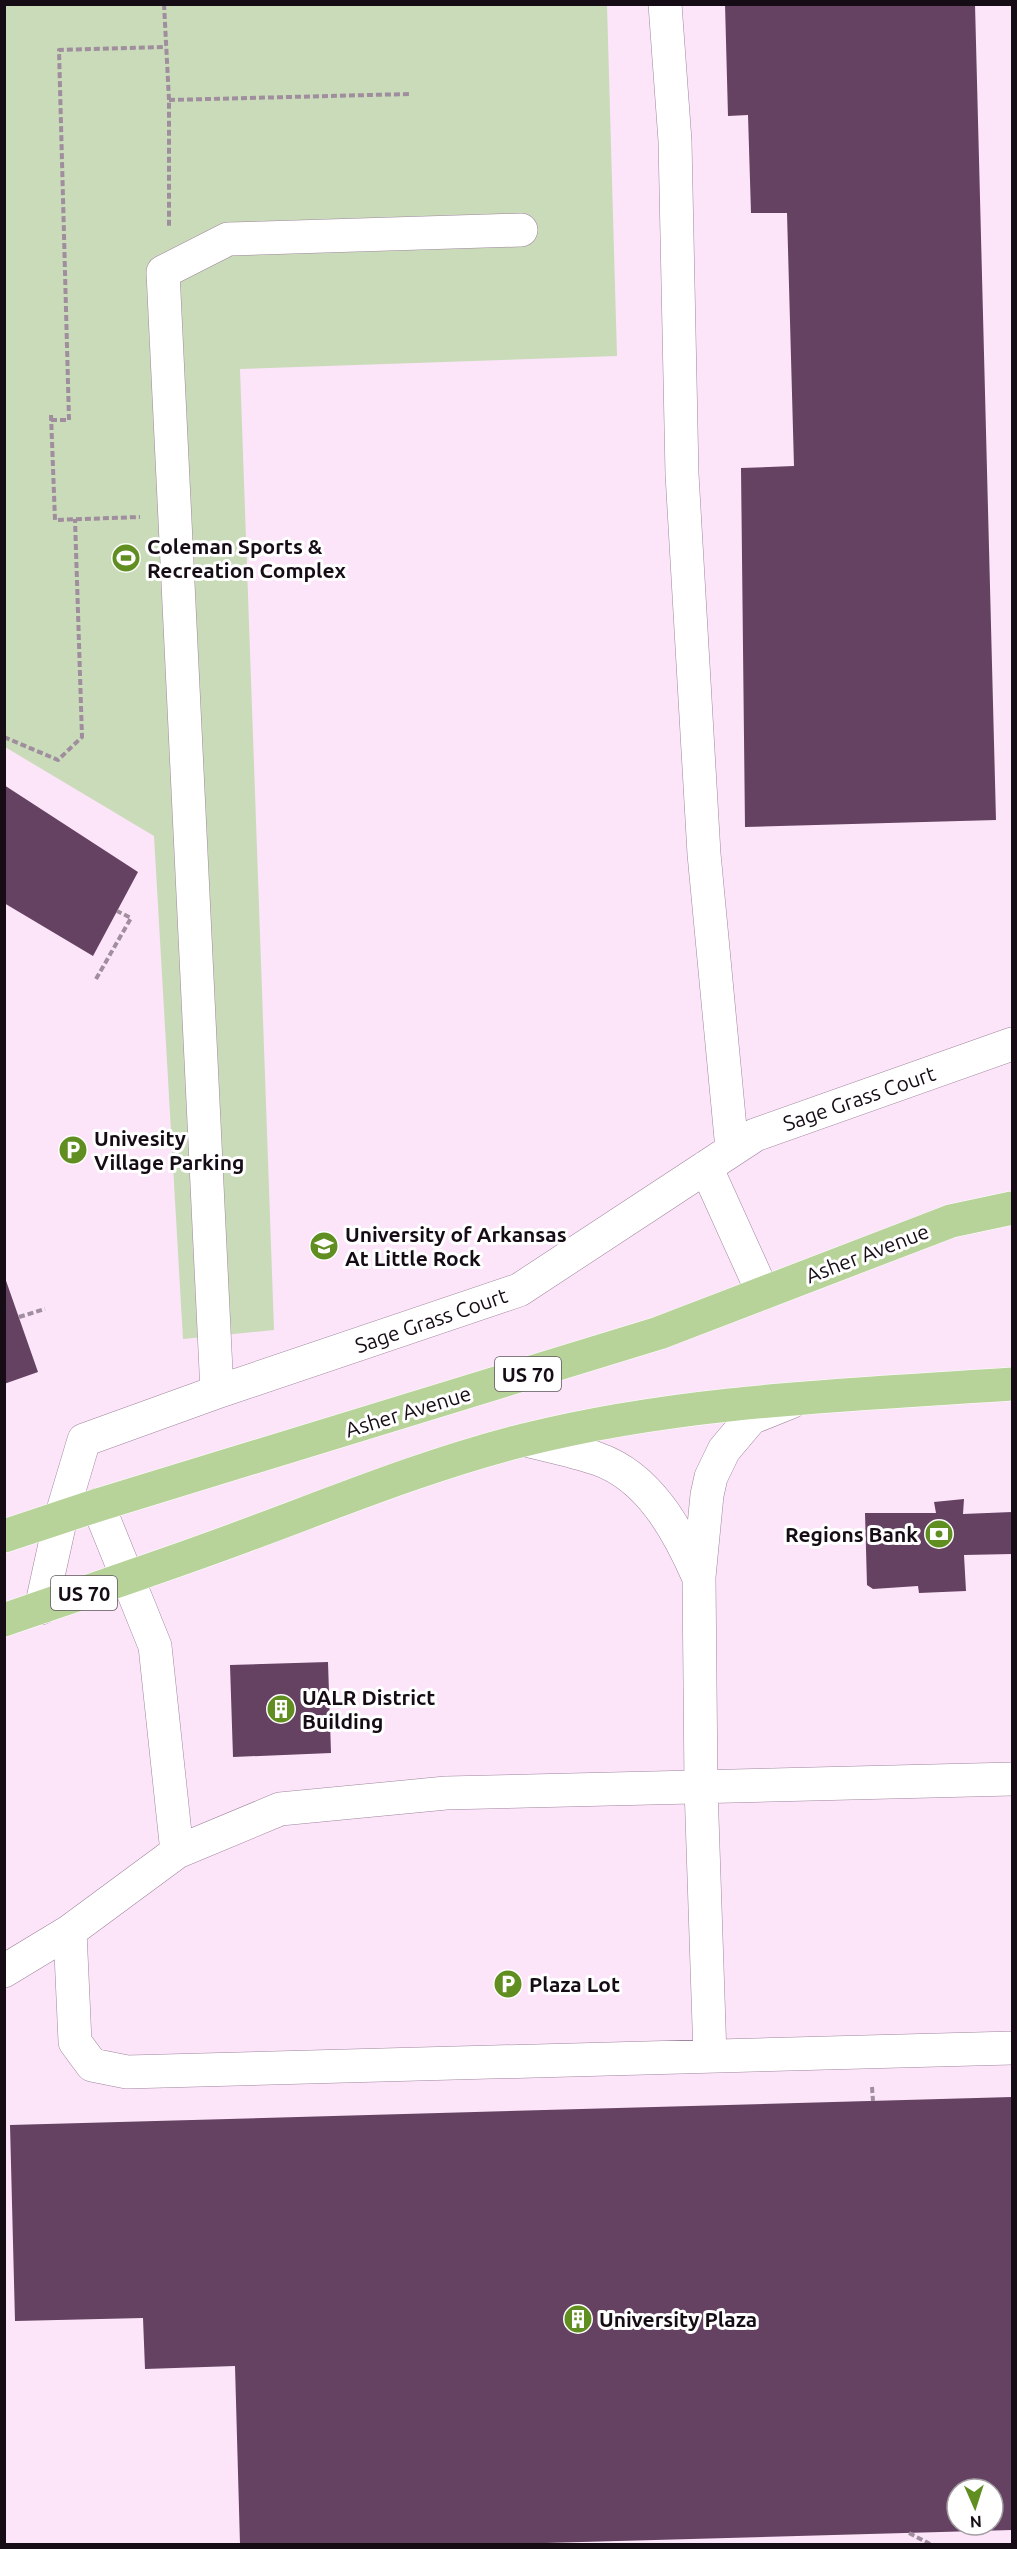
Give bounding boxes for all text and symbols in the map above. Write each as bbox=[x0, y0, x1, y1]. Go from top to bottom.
place label: Coleman Sports & Recreation Complex bbox=[147, 534, 347, 582]
sports icon: Coleman Sports & Recreation Complex bbox=[110, 542, 142, 574]
street label: Sage Grass Court bbox=[780, 1061, 938, 1135]
place label: Univesity Village Parking bbox=[94, 1126, 244, 1174]
parking icon: Univesity Village Parking bbox=[57, 1134, 89, 1166]
street label: Asher Avenue bbox=[802, 1218, 932, 1288]
place label: University of Arkansas At Little Rock bbox=[345, 1222, 567, 1270]
school or university icon: University of Arkansas At Little Rock bbox=[308, 1230, 340, 1262]
street label: Sage Grass Court bbox=[352, 1283, 510, 1357]
road number: US 70 bbox=[495, 1357, 561, 1391]
street label: Asher Avenue bbox=[342, 1380, 474, 1442]
bank icon: Regions Bank bbox=[923, 1518, 955, 1550]
place label: Regions Bank bbox=[785, 1522, 918, 1546]
road number: US 70 bbox=[51, 1576, 117, 1610]
place label: UALR District Building bbox=[302, 1685, 435, 1733]
building icon: UALR District Building bbox=[265, 1693, 297, 1725]
parking icon: Plaza Lot bbox=[492, 1968, 524, 2000]
place label: Plaza Lot bbox=[529, 1972, 620, 1996]
building icon: University Plaza bbox=[562, 2303, 594, 2335]
place label: University Plaza bbox=[599, 2307, 757, 2331]
north arrow bbox=[945, 2477, 1005, 2537]
text: N bbox=[969, 2513, 982, 2531]

